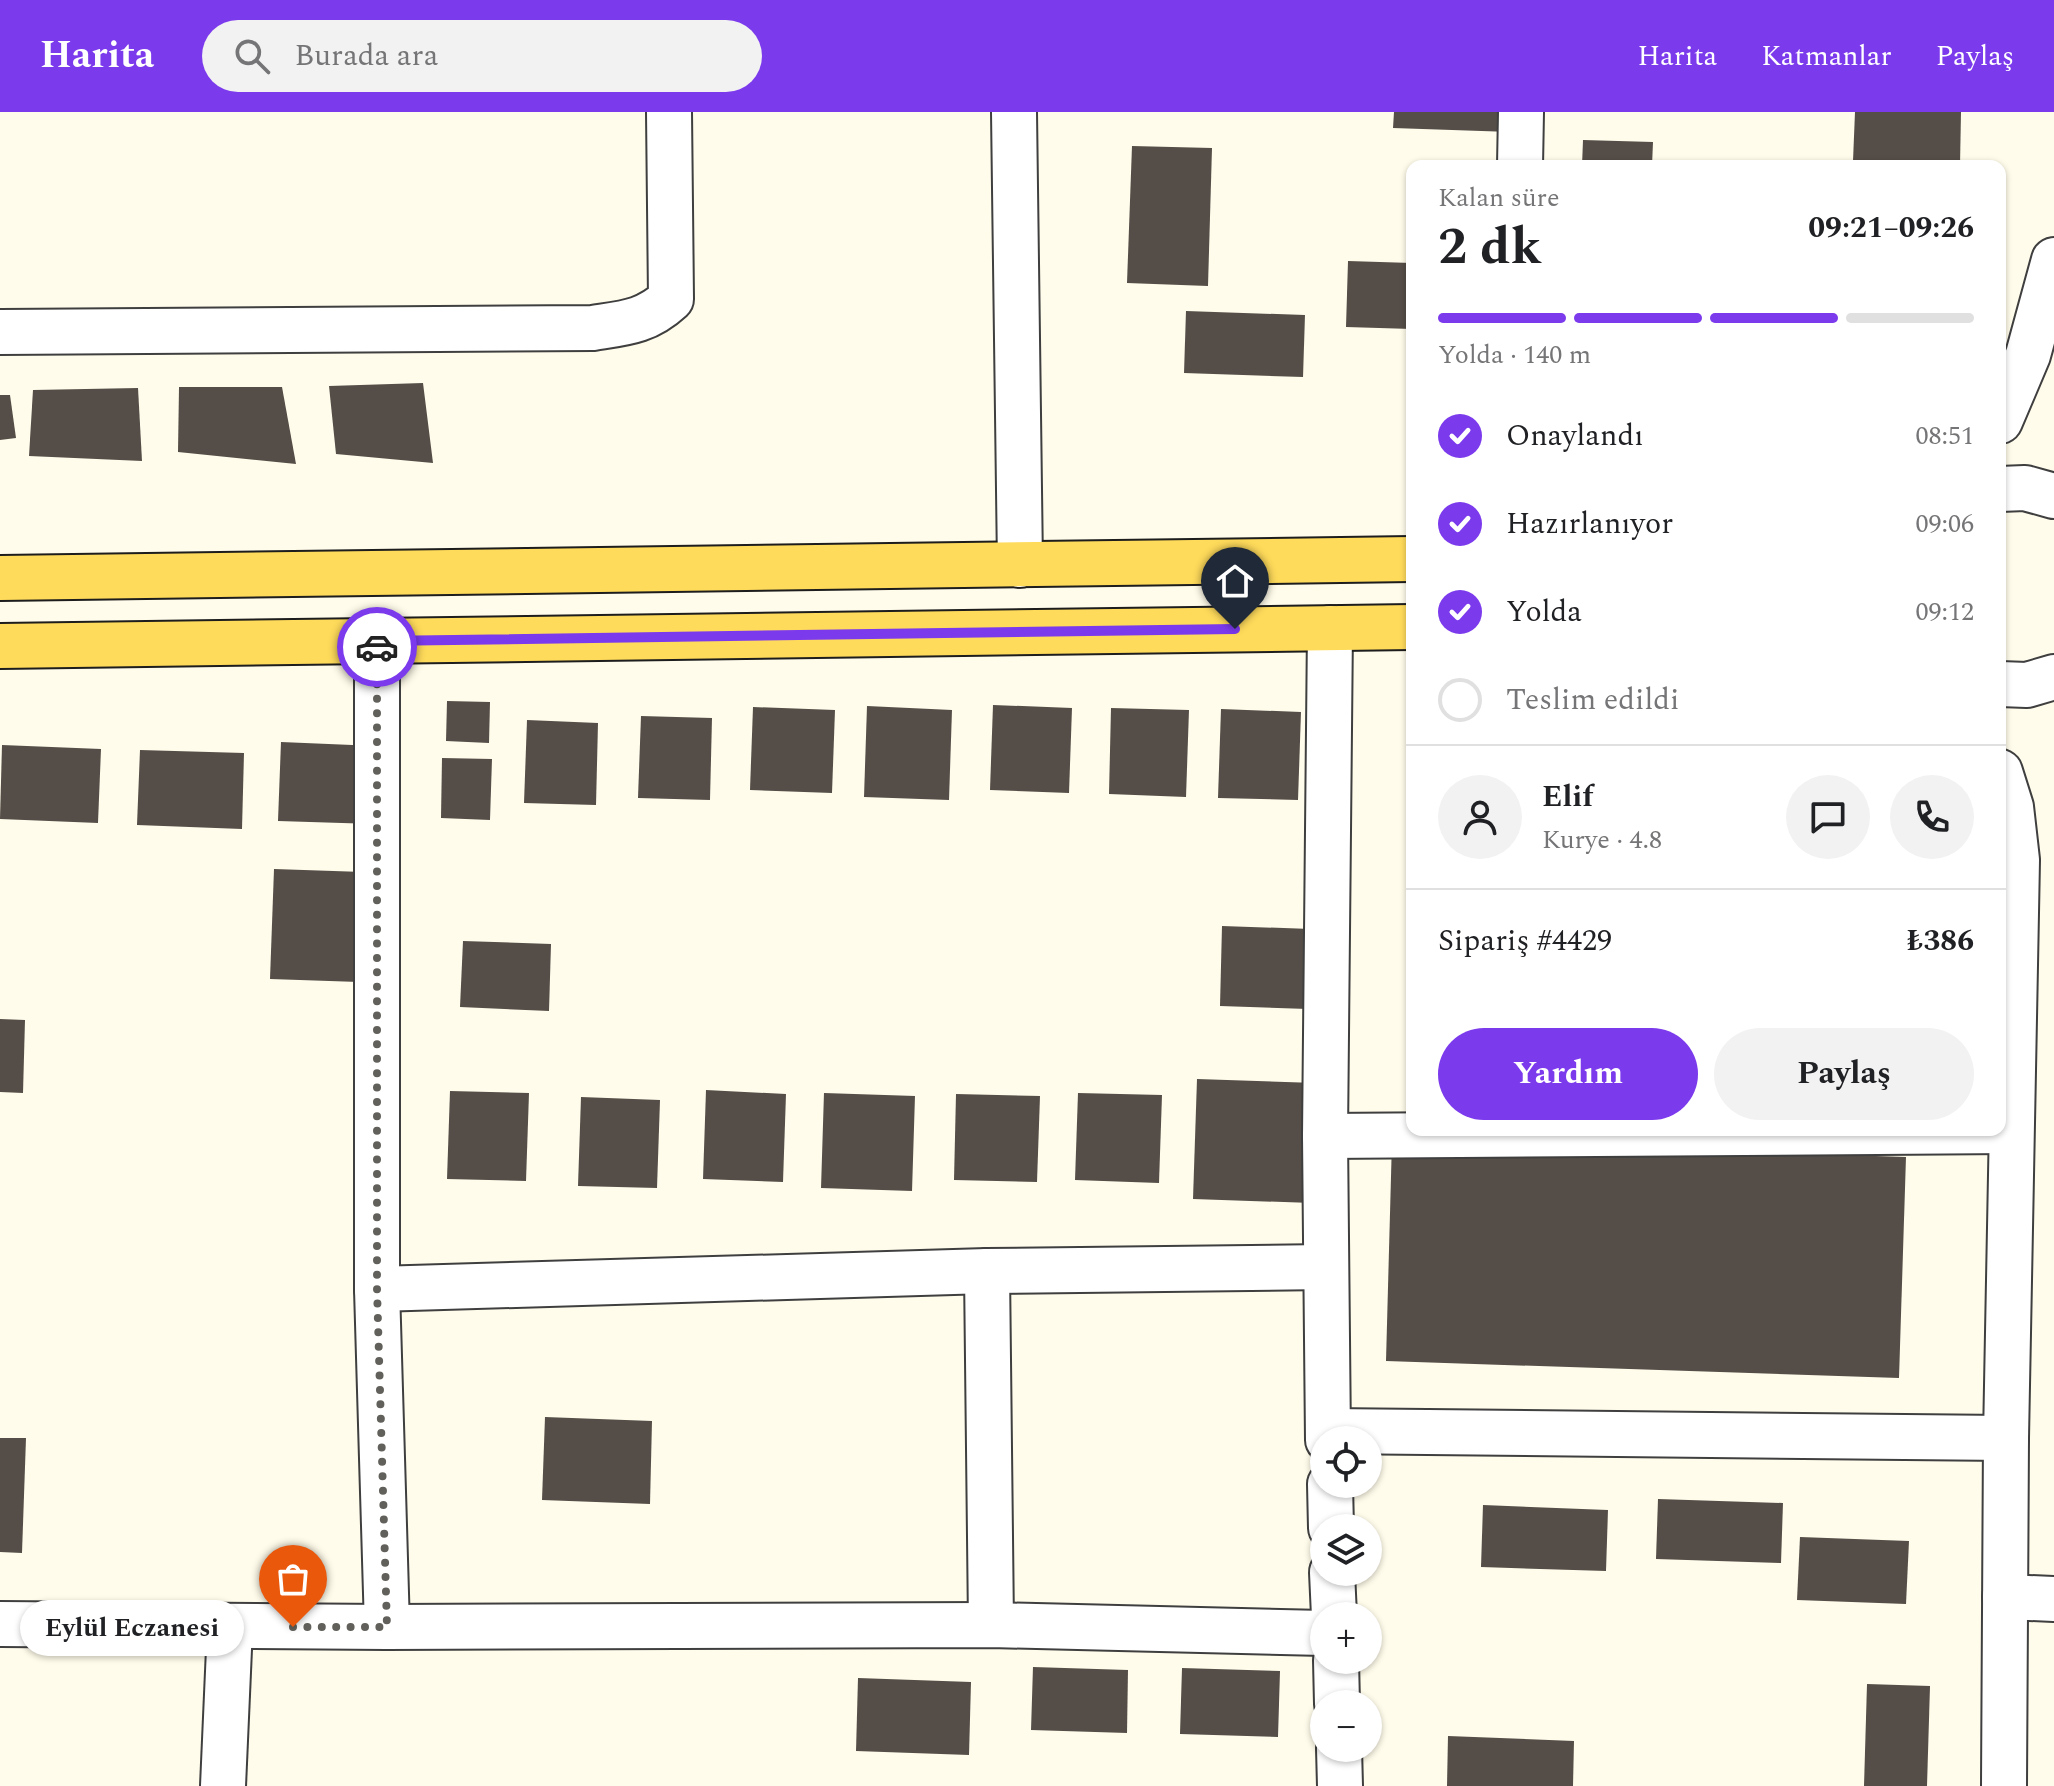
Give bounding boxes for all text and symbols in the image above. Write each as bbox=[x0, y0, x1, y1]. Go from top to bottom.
search box bbox=[202, 20, 762, 92]
text: Harita bbox=[40, 27, 154, 85]
text: Burada ara bbox=[294, 33, 438, 79]
icon: search bbox=[230, 34, 274, 78]
text: Harita bbox=[1637, 35, 1717, 78]
text: Katmanlar bbox=[1761, 35, 1892, 78]
text: Paylaş bbox=[1936, 35, 2014, 78]
text: Kalan süre bbox=[1438, 178, 1559, 218]
text: 09:21–09:26 bbox=[1808, 205, 1974, 251]
text: 2 dk bbox=[1438, 208, 1542, 287]
text: Yolda · 140 m bbox=[1438, 335, 1591, 375]
text: Onaylandı bbox=[1506, 413, 1644, 459]
icon: check bbox=[1438, 414, 1482, 458]
text: 08:51 bbox=[1915, 416, 1974, 456]
text: Hazırlanıyor bbox=[1506, 501, 1673, 547]
icon: check bbox=[1438, 502, 1482, 546]
text: 09:06 bbox=[1915, 504, 1974, 544]
pin bbox=[1201, 547, 1269, 629]
icon: home bbox=[1213, 559, 1257, 603]
text: Yolda bbox=[1506, 589, 1582, 635]
icon: check bbox=[1438, 590, 1482, 634]
text: 09:12 bbox=[1915, 592, 1974, 632]
courier bbox=[337, 607, 417, 687]
icon: car bbox=[355, 625, 399, 669]
text: Teslim edildi bbox=[1506, 677, 1679, 723]
text: Elif bbox=[1542, 774, 1593, 820]
button: person bbox=[1438, 775, 1522, 859]
button: chat bbox=[1786, 775, 1870, 859]
button: phone bbox=[1890, 775, 1974, 859]
text: Kurye · 4.8 bbox=[1542, 820, 1662, 860]
text: Sipariş #4429 bbox=[1438, 918, 1612, 964]
text: ₺386 bbox=[1907, 918, 1974, 964]
button: Yardım bbox=[1438, 1028, 1698, 1120]
button: Paylaş bbox=[1714, 1028, 1974, 1120]
map controls bbox=[1310, 1426, 1382, 1762]
button: locate bbox=[1310, 1426, 1382, 1498]
button: layers bbox=[1310, 1514, 1382, 1586]
pin bbox=[259, 1545, 327, 1627]
icon: bag bbox=[271, 1557, 315, 1601]
callout: Eylül Eczanesi bbox=[21, 1599, 245, 1655]
button: + bbox=[1310, 1602, 1382, 1674]
text: Eylül Eczanesi bbox=[45, 1608, 219, 1648]
button: − bbox=[1310, 1690, 1382, 1762]

